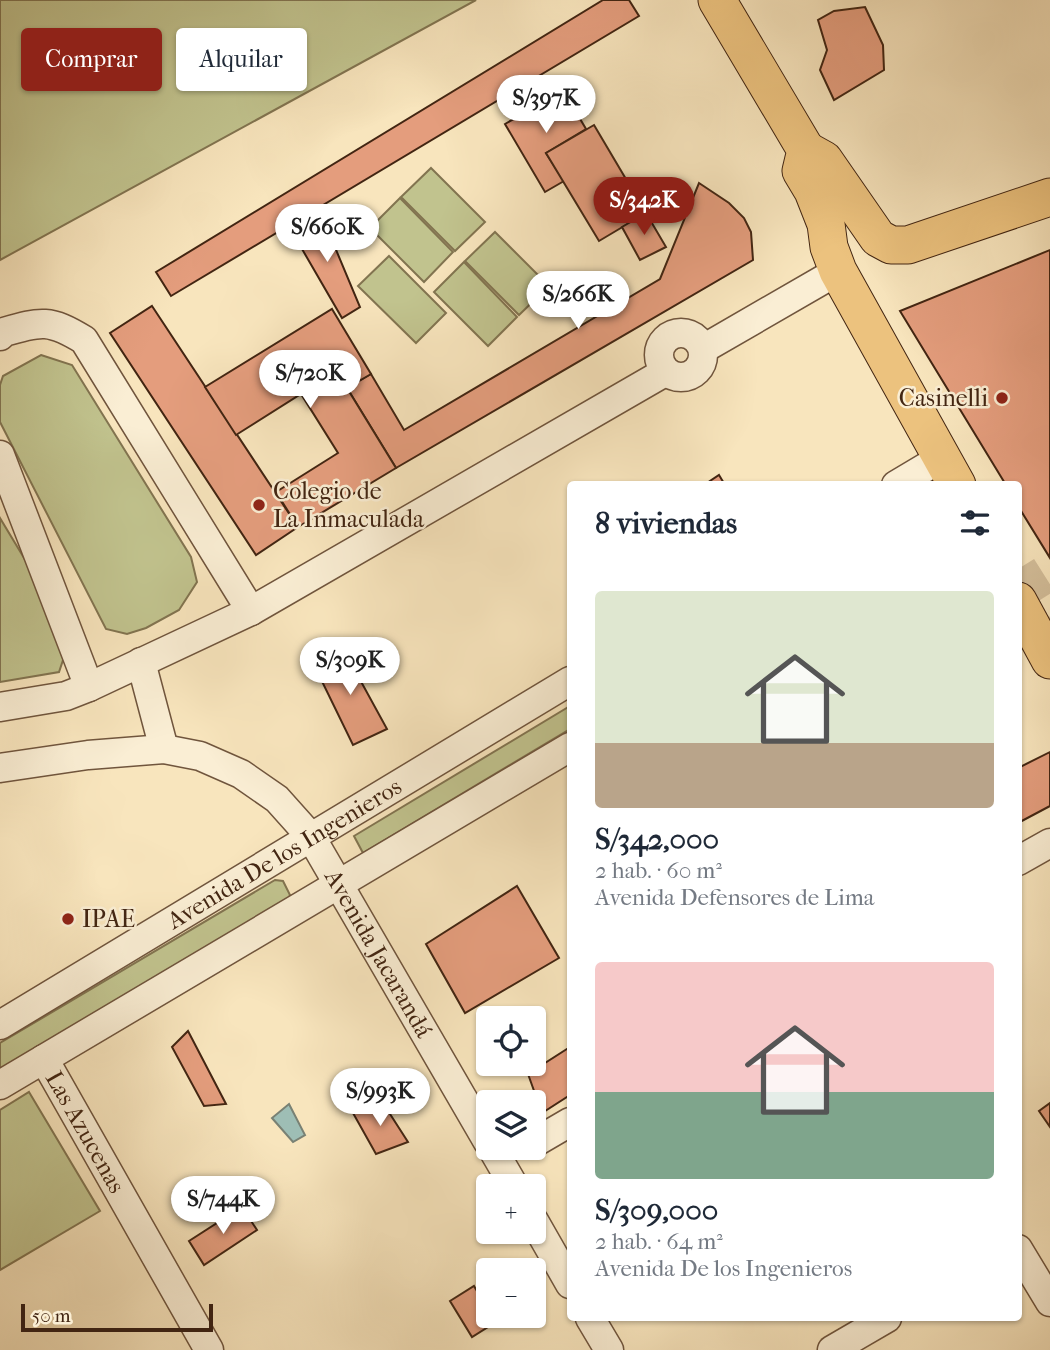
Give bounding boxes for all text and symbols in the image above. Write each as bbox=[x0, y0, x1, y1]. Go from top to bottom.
chip: Comprar bbox=[21, 28, 162, 91]
chip: Alquilar bbox=[176, 28, 307, 91]
pin: S/397K bbox=[489, 76, 603, 135]
text: S/397K bbox=[513, 84, 579, 111]
pin: S/342K bbox=[587, 177, 701, 237]
text: S/342K bbox=[609, 186, 679, 213]
pin: S/660K bbox=[270, 204, 384, 264]
text: S/660K bbox=[291, 213, 363, 240]
pin: S/266K bbox=[521, 272, 635, 331]
text: S/266K bbox=[543, 280, 613, 307]
pin: S/720K bbox=[253, 350, 367, 410]
text: S/720K bbox=[275, 359, 345, 386]
place label: Casinelli bbox=[899, 384, 988, 412]
marker: Casinelli bbox=[994, 390, 1010, 406]
place label: Colegio de La Inmaculada bbox=[273, 477, 425, 533]
marker: Colegio de La Inmaculada bbox=[251, 497, 267, 513]
icon: filters bbox=[956, 504, 994, 542]
text: 8 viviendas bbox=[595, 506, 737, 541]
icon: home bbox=[732, 636, 858, 762]
pin: S/309K bbox=[293, 638, 407, 697]
text: S/309K bbox=[316, 646, 384, 673]
street label: Avenida De los Ingenieros bbox=[161, 772, 407, 935]
text: S/342,000 bbox=[595, 822, 719, 857]
text: 2 hab. · 60 m² bbox=[595, 857, 722, 884]
street label: Avenida Jacarandá bbox=[318, 864, 439, 1043]
text: Avenida Defensores de Lima bbox=[595, 884, 874, 911]
place label: IPAE bbox=[82, 905, 135, 933]
marker: IPAE bbox=[60, 911, 76, 927]
map controls bbox=[476, 1006, 546, 1328]
button: locate bbox=[476, 1006, 546, 1076]
icon: home bbox=[732, 1007, 858, 1133]
street label: Las Azucenas bbox=[40, 1066, 131, 1198]
pin: S/993K bbox=[323, 1068, 437, 1128]
text: S/993K bbox=[346, 1077, 414, 1104]
button: layers bbox=[476, 1090, 546, 1160]
button: + bbox=[476, 1174, 546, 1244]
pin: S/744K bbox=[166, 1176, 280, 1236]
text: S/744K bbox=[187, 1185, 259, 1212]
text: S/309,000 bbox=[595, 1193, 718, 1228]
text: 2 hab. · 64 m² bbox=[595, 1228, 723, 1255]
text: Avenida De los Ingenieros bbox=[595, 1255, 852, 1282]
button: − bbox=[476, 1258, 546, 1328]
scale bar bbox=[21, 1301, 214, 1333]
text: 50 m bbox=[32, 1305, 71, 1327]

